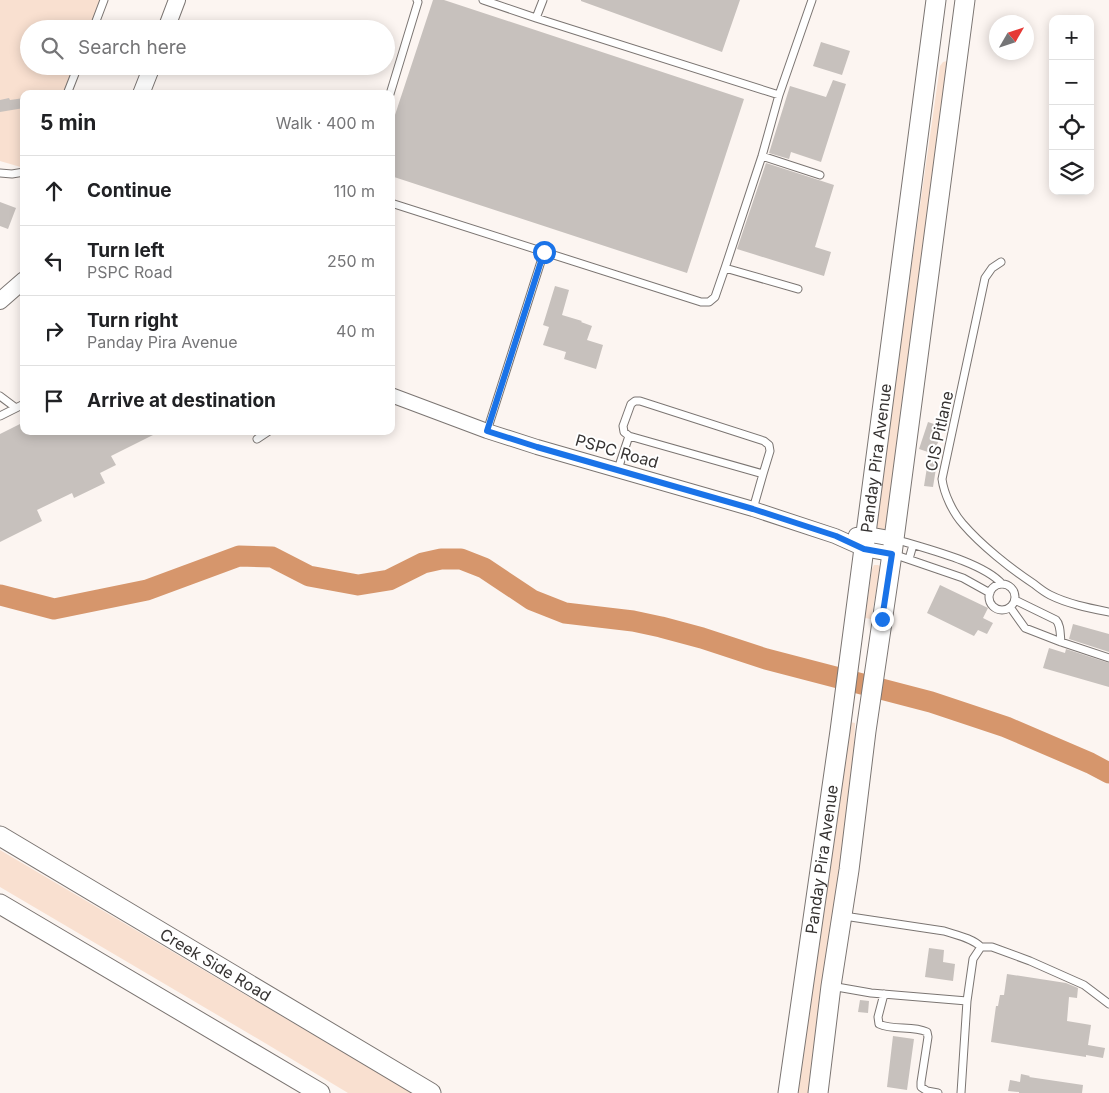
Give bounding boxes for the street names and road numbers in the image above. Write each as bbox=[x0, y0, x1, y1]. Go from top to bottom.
street label: Panday Pira Avenue bbox=[856, 382, 896, 534]
street label: CIS Pitlane bbox=[921, 389, 957, 473]
street label: PSPC Road bbox=[573, 430, 661, 472]
street label: Panday Pira Avenue bbox=[801, 783, 842, 935]
street label: Creek Side Road bbox=[156, 924, 275, 1005]

